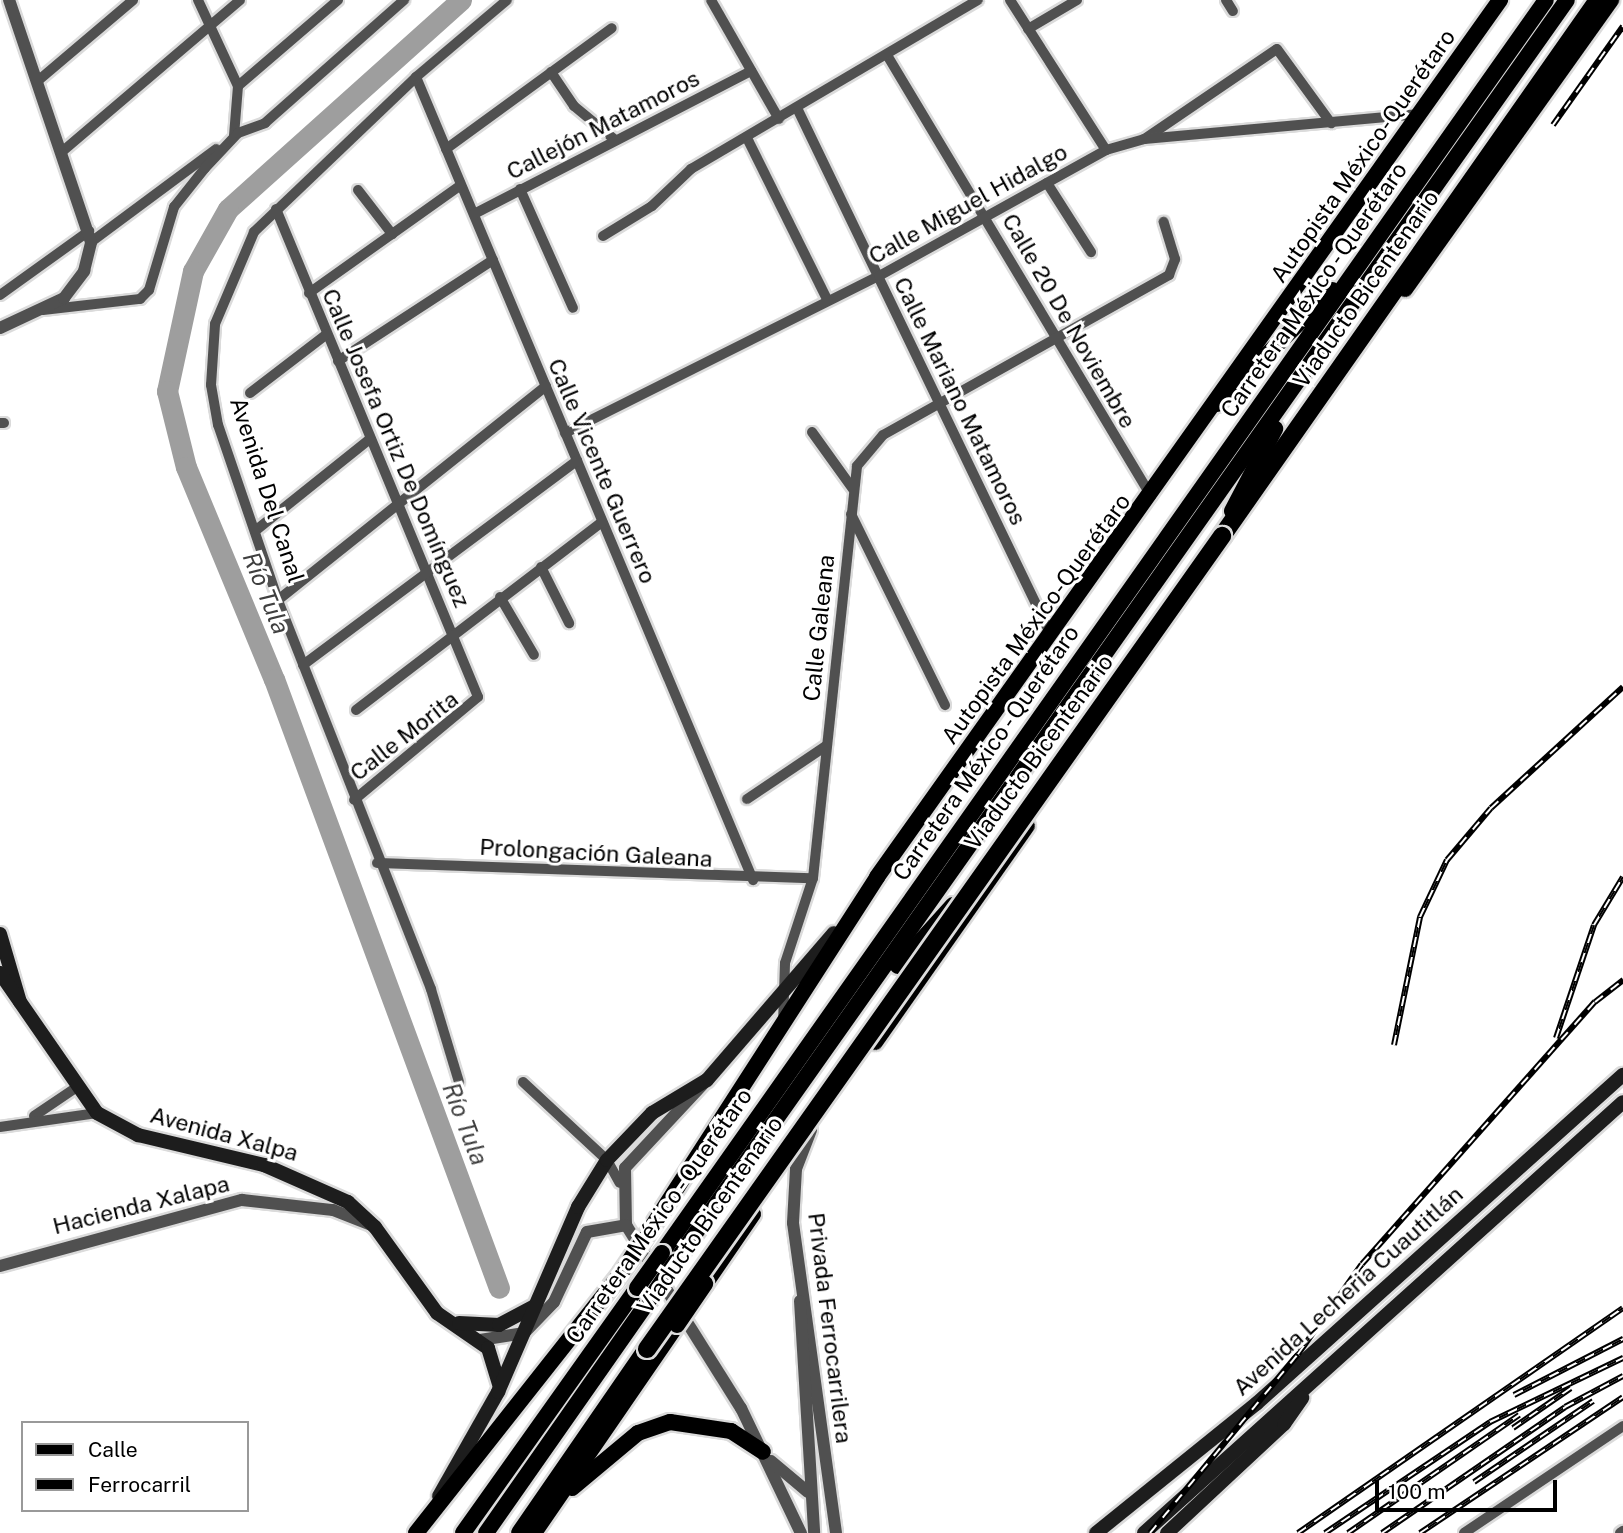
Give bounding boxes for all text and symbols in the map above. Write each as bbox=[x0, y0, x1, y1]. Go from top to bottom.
street label: Autopista México-Querétaro bbox=[1265, 24, 1461, 288]
street label: Callejón Matamoros bbox=[502, 64, 704, 186]
street label: Calle Miguel Hidalgo bbox=[864, 138, 1072, 270]
street label: Carretera México - Querétaro bbox=[1213, 154, 1415, 426]
street label: Viaducto Bicentenario bbox=[1287, 185, 1445, 393]
street label: Calle 20 De Noviembre bbox=[996, 209, 1142, 433]
street label: Calle Mariano Matamoros bbox=[888, 272, 1032, 530]
street label: Calle Josefa Ortiz De Domínguez bbox=[316, 284, 476, 612]
street label: Calle Vicente Guerrero bbox=[542, 354, 662, 588]
street label: Avenida Del Canal bbox=[224, 394, 310, 586]
street label: Autopista México-Querétaro bbox=[936, 488, 1136, 750]
water label: Río Tula bbox=[237, 548, 295, 638]
street label: Calle Galeana bbox=[798, 553, 840, 703]
street label: Carretera México - Querétaro bbox=[885, 617, 1087, 889]
street label: Viaducto Bicentenario bbox=[959, 649, 1119, 855]
street label: Calle Morita bbox=[344, 685, 464, 787]
street label: Prolongación Galeana bbox=[479, 833, 713, 873]
water label: Río Tula bbox=[436, 1079, 494, 1169]
street label: Carretera México - Querétaro bbox=[558, 1080, 760, 1352]
street label: Avenida Xalpa bbox=[147, 1101, 301, 1167]
street label: Viaducto Bicentenario bbox=[631, 1111, 789, 1319]
street label: Hacienda Xalapa bbox=[50, 1170, 232, 1240]
street label: Avenida Lecheria Cuautitlán bbox=[1227, 1181, 1469, 1401]
street label: Privada Ferrocarrilera bbox=[802, 1211, 858, 1445]
legend bbox=[21, 1421, 248, 1512]
text: Calle bbox=[88, 1437, 138, 1462]
scale bar bbox=[1378, 1466, 1560, 1510]
text: Ferrocarril bbox=[88, 1472, 191, 1497]
text: 100 m bbox=[1388, 1479, 1445, 1504]

